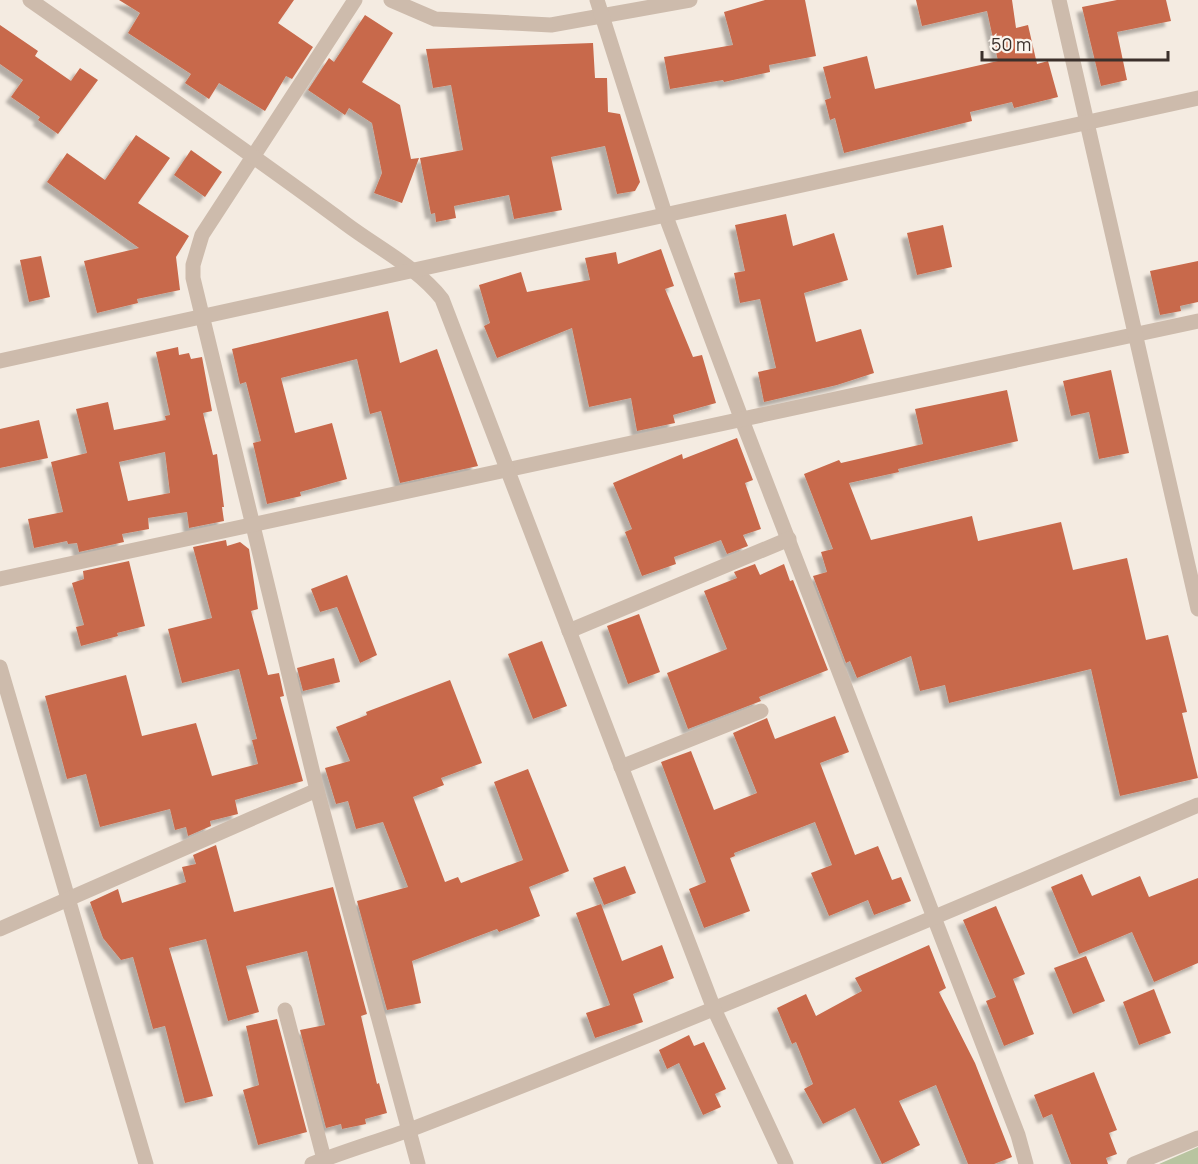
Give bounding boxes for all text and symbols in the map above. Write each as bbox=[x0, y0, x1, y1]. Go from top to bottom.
scale bar bbox=[982, 24, 1168, 62]
text: 50 m bbox=[991, 32, 1031, 56]

